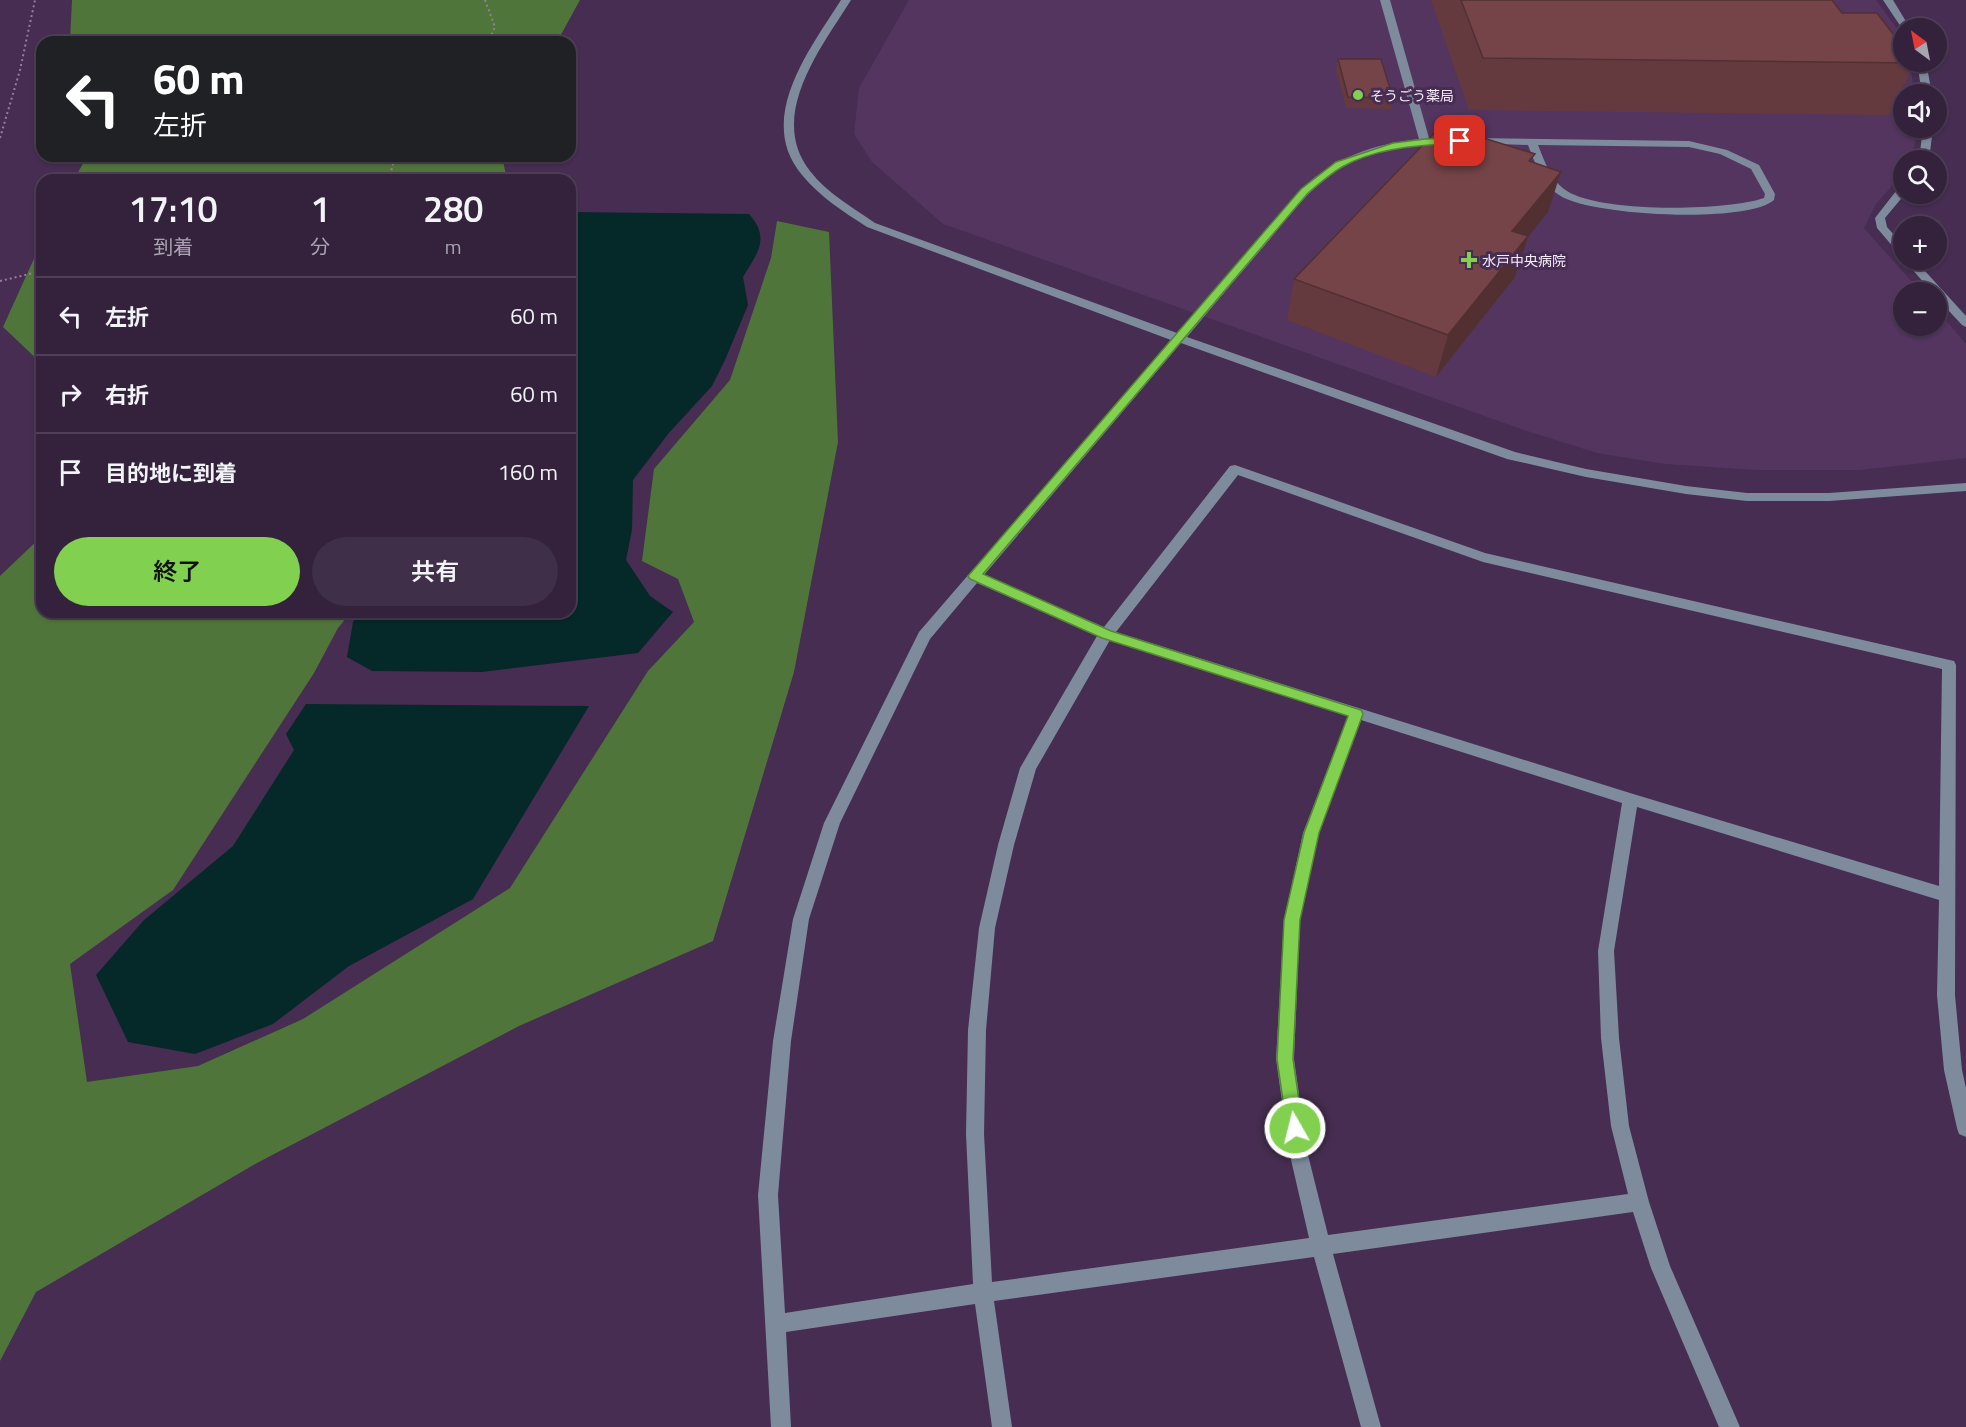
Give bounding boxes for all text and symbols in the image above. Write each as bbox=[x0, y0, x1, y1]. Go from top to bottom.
north arrow bbox=[1893, 18, 1947, 72]
map controls bbox=[1893, 18, 1947, 336]
text: 60 m bbox=[153, 46, 245, 110]
icon: left bbox=[54, 60, 132, 138]
button: sound bbox=[1893, 84, 1947, 138]
place label: そうごう薬局 bbox=[1370, 85, 1454, 106]
marker: そうごう薬局 bbox=[1351, 88, 1365, 102]
text: 左折 bbox=[153, 104, 207, 145]
pin bbox=[1434, 115, 1485, 166]
icon: arrive bbox=[1443, 124, 1476, 157]
button: search bbox=[1893, 150, 1947, 204]
text: 17:10 bbox=[129, 181, 218, 236]
text: 1 bbox=[310, 181, 330, 236]
text: 280 bbox=[423, 181, 483, 236]
button: + bbox=[1893, 216, 1947, 270]
text: 到着 bbox=[153, 231, 193, 262]
text: 分 bbox=[310, 231, 330, 262]
text: m bbox=[445, 231, 462, 262]
place label: 水戸中央病院 bbox=[1482, 250, 1566, 271]
marker: 水戸中央病院 bbox=[1460, 251, 1478, 269]
button: − bbox=[1893, 282, 1947, 336]
text: 60 m bbox=[510, 299, 558, 333]
icon: left bbox=[54, 300, 87, 333]
text: 左折 bbox=[105, 300, 149, 334]
text: 60 m bbox=[510, 377, 558, 411]
icon: right bbox=[54, 378, 87, 411]
text: 右折 bbox=[105, 378, 149, 412]
text: 160 m bbox=[498, 455, 558, 489]
icon: arrive bbox=[54, 456, 87, 489]
text: 目的地に到着 bbox=[105, 456, 237, 490]
button: 終了 bbox=[54, 537, 300, 606]
button: 共有 bbox=[312, 537, 558, 606]
position arrow bbox=[1263, 1096, 1327, 1160]

